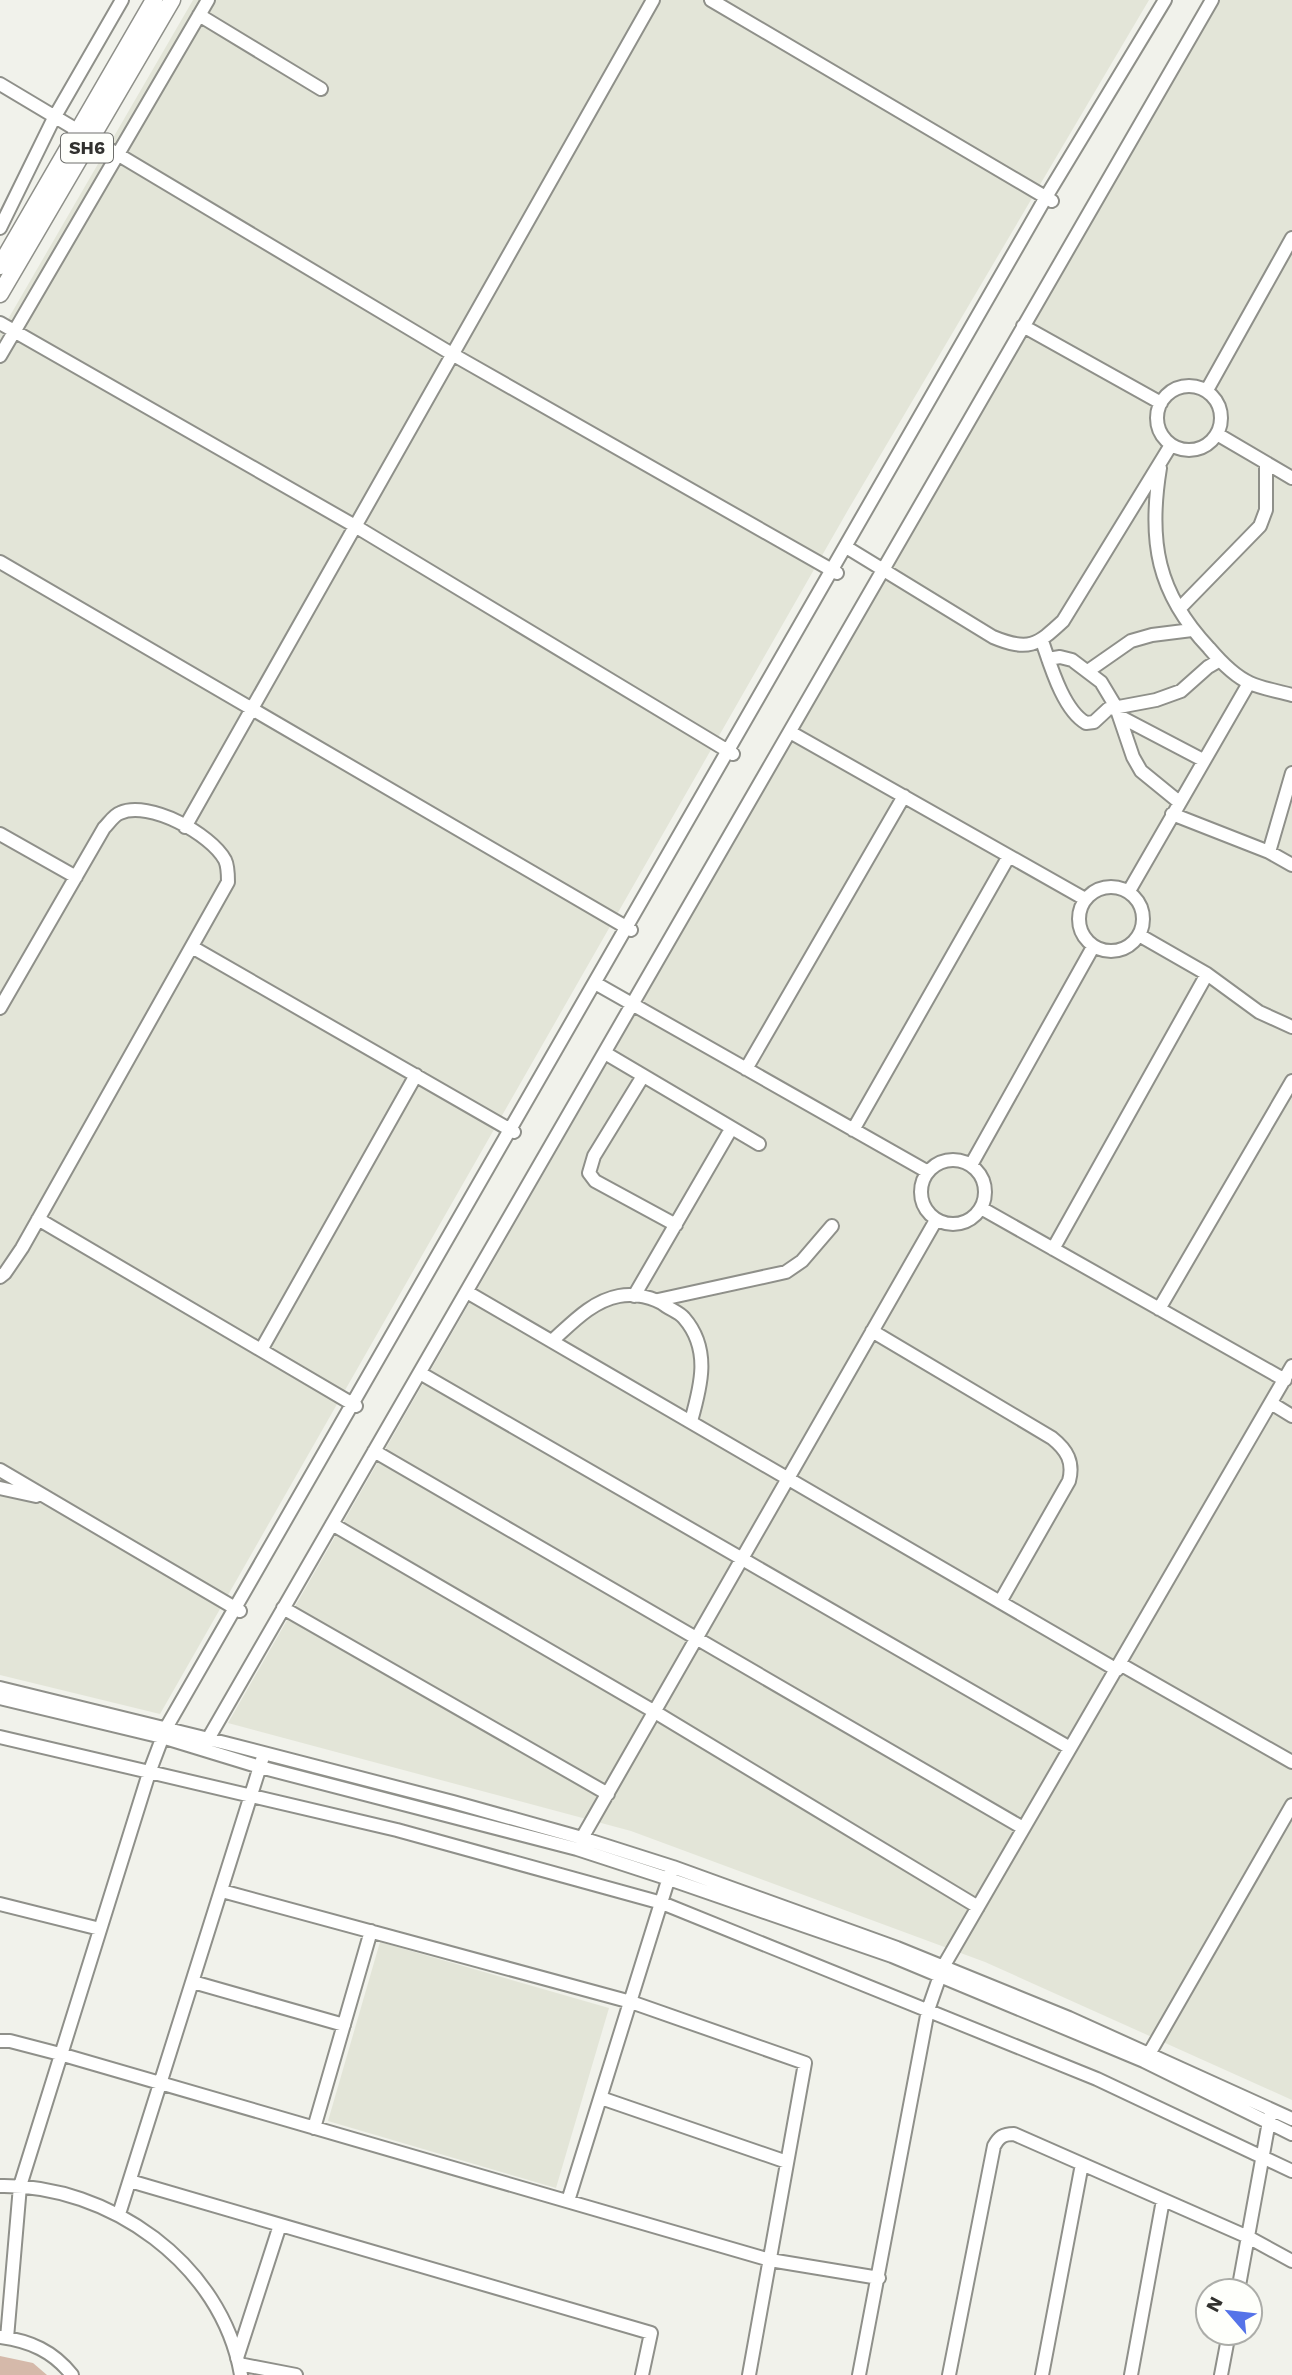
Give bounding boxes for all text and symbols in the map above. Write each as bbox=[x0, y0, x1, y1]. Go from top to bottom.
road number: SH6 bbox=[61, 134, 113, 162]
north arrow bbox=[1194, 2277, 1264, 2347]
text: N bbox=[1201, 2293, 1228, 2316]

